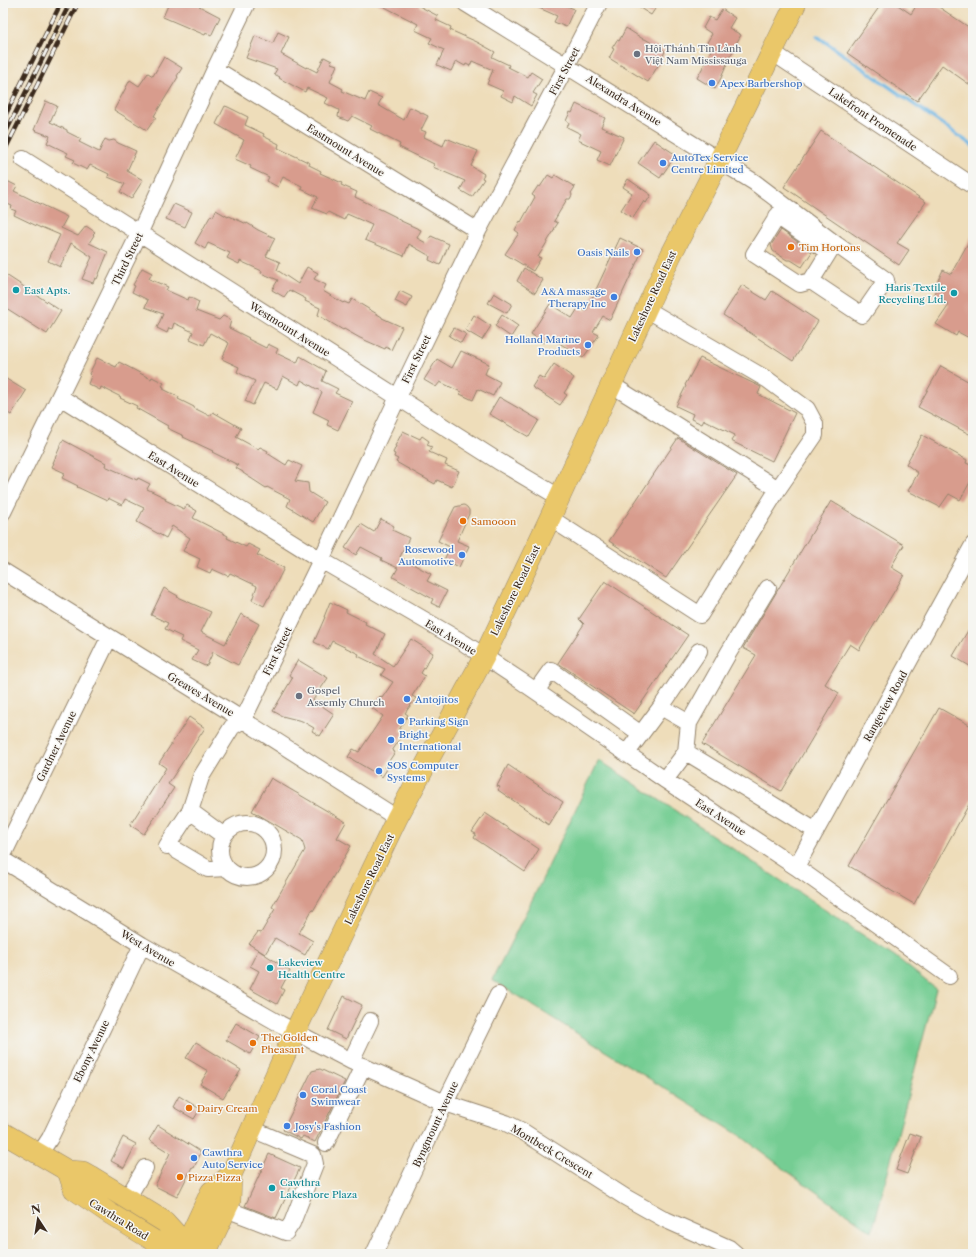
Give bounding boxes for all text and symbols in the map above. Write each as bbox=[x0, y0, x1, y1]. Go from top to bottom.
place label: Hội Thánh Tin Lành Việt Nam Mississauga bbox=[644, 42, 747, 67]
street label: First Street bbox=[546, 45, 583, 97]
marker: Hội Thánh Tin Lành Việt Nam Mississauga bbox=[632, 49, 642, 59]
street label: Alexandra Avenue bbox=[583, 72, 664, 129]
place label: Apex Barbershop bbox=[719, 77, 802, 90]
marker: Apex Barbershop bbox=[707, 78, 717, 88]
street label: Lakefront Promenade bbox=[826, 85, 920, 154]
street label: Eastmount Avenue bbox=[304, 121, 387, 180]
place label: AutoTex Service Centre Limited bbox=[670, 151, 749, 176]
marker: AutoTex Service Centre Limited bbox=[658, 158, 668, 168]
street label: Third Street bbox=[109, 230, 146, 288]
place label: Tim Hortons bbox=[799, 241, 860, 254]
marker: Tim Hortons bbox=[786, 242, 796, 252]
place label: Oasis Nails bbox=[577, 246, 629, 259]
marker: Oasis Nails bbox=[632, 247, 642, 257]
street label: Lakeshore Road East bbox=[626, 248, 680, 344]
place label: Haris Textile Recycling Ltd. bbox=[878, 281, 946, 306]
place label: East Apts. bbox=[24, 284, 71, 297]
marker: East Apts. bbox=[11, 285, 21, 295]
place label: A&A massage Therapy Inc bbox=[540, 285, 606, 310]
marker: Haris Textile Recycling Ltd. bbox=[949, 288, 959, 298]
marker: A&A massage Therapy Inc bbox=[609, 292, 619, 302]
street label: Westmount Avenue bbox=[246, 299, 333, 360]
street label: First Street bbox=[399, 332, 434, 386]
place label: Holland Marine Products bbox=[505, 333, 580, 358]
marker: Holland Marine Products bbox=[583, 340, 593, 350]
street label: East Avenue bbox=[146, 449, 202, 490]
place label: Samooon bbox=[471, 515, 517, 528]
marker: Samooon bbox=[458, 516, 468, 526]
street label: Lakeshore Road East bbox=[488, 542, 543, 638]
place label: Rosewood Automotive bbox=[397, 543, 454, 568]
marker: Rosewood Automotive bbox=[457, 550, 467, 560]
street label: East Avenue bbox=[423, 617, 479, 658]
street label: First Street bbox=[260, 624, 295, 678]
street label: Greaves Avenue bbox=[165, 669, 237, 720]
street label: Rangeview Road bbox=[861, 669, 910, 744]
place label: Gospel Assemly Church bbox=[306, 684, 385, 709]
marker: Gospel Assemly Church bbox=[294, 691, 304, 701]
place label: Antojitos bbox=[414, 693, 458, 706]
marker: Antojitos bbox=[402, 694, 412, 704]
street label: Gardner Avenue bbox=[34, 708, 79, 784]
place label: Parking Sign bbox=[409, 715, 469, 728]
marker: Parking Sign bbox=[396, 716, 406, 726]
place label: Bright International bbox=[399, 728, 461, 753]
marker: Bright International bbox=[386, 735, 396, 745]
place label: SOS Computer Systems bbox=[387, 759, 460, 784]
marker: SOS Computer Systems bbox=[374, 766, 384, 776]
street label: East Avenue bbox=[693, 796, 749, 839]
street label: Lakeshore Road East bbox=[342, 831, 397, 927]
street label: West Avenue bbox=[117, 927, 178, 970]
place label: Lakeview Health Centre bbox=[278, 956, 346, 981]
marker: Lakeview Health Centre bbox=[265, 963, 275, 973]
street label: Ebony Avenue bbox=[71, 1017, 112, 1085]
place label: The Golden Pheasant bbox=[261, 1031, 319, 1056]
marker: The Golden Pheasant bbox=[248, 1038, 258, 1048]
street label: Byngmount Avenue bbox=[410, 1079, 461, 1169]
place label: Coral Coast Swimwear bbox=[311, 1083, 367, 1108]
marker: Coral Coast Swimwear bbox=[298, 1090, 308, 1100]
place label: Dairy Cream bbox=[197, 1102, 258, 1115]
marker: Dairy Cream bbox=[184, 1103, 194, 1113]
place label: Josy's Fashion bbox=[293, 1120, 362, 1133]
marker: Josy's Fashion bbox=[282, 1121, 292, 1131]
street label: Montbeck Crescent bbox=[508, 1122, 595, 1181]
place label: Cawthra Auto Service bbox=[201, 1146, 263, 1171]
marker: Cawthra Auto Service bbox=[189, 1153, 199, 1163]
place label: Pizza Pizza bbox=[188, 1171, 242, 1184]
marker: Pizza Pizza bbox=[175, 1172, 185, 1182]
place label: Cawthra Lakeshore Plaza bbox=[280, 1176, 358, 1201]
marker: Cawthra Lakeshore Plaza bbox=[267, 1183, 277, 1193]
street label: Cawthra Road bbox=[87, 1196, 151, 1243]
north arrow bbox=[18, 1199, 58, 1239]
text: N bbox=[30, 1201, 42, 1217]

